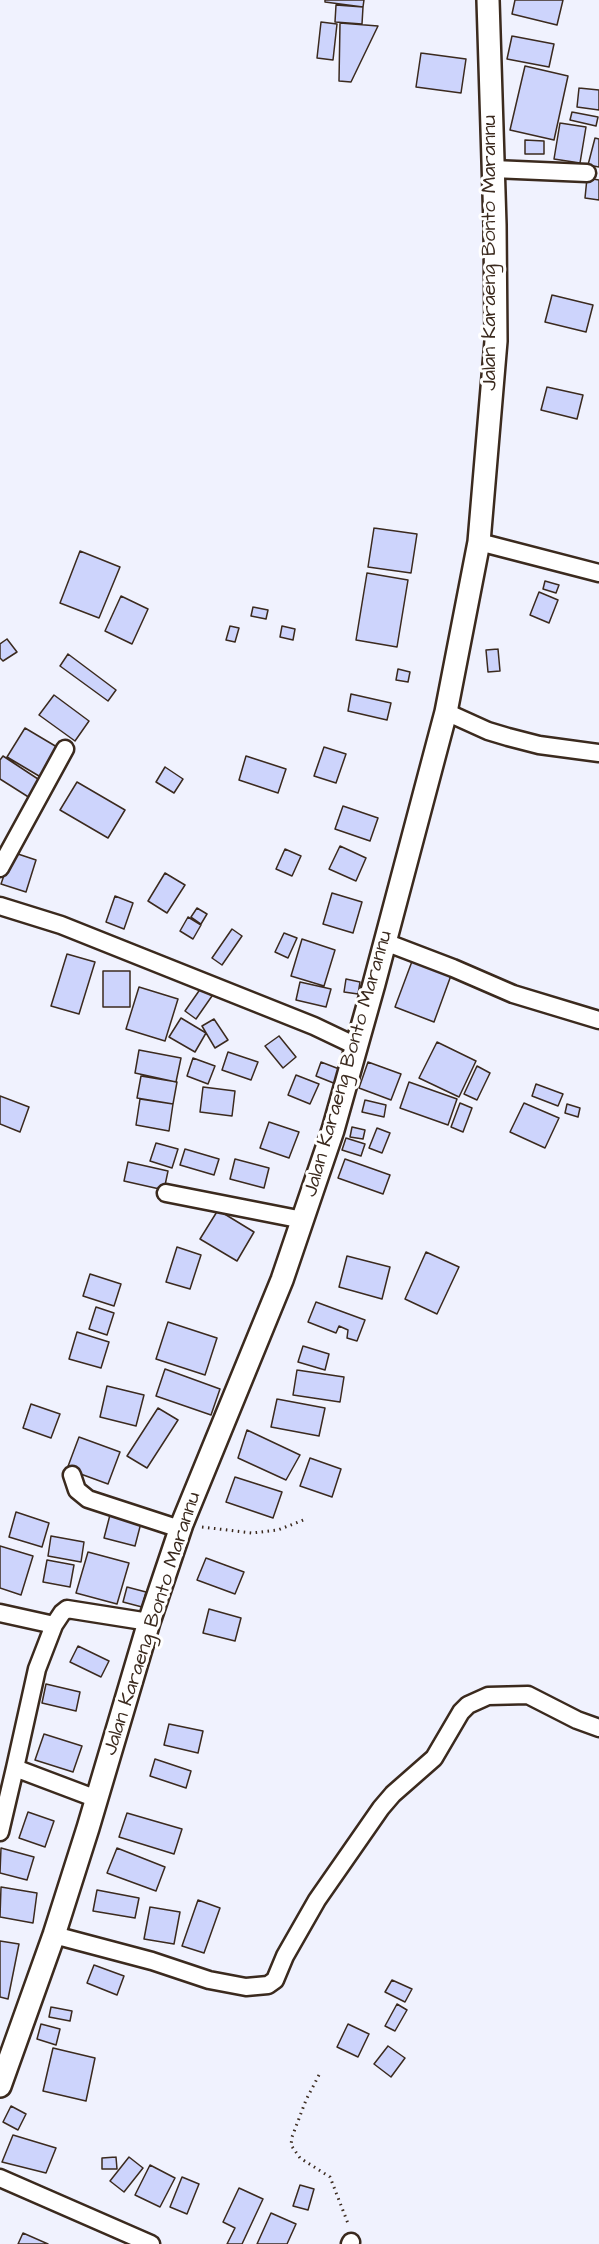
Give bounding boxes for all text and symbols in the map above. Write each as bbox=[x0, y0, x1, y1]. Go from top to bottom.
street label: Jalan Karaeng Bonto Marannu bbox=[479, 115, 503, 391]
street label: Jalan Karaeng Bonto Marannu bbox=[299, 928, 399, 1200]
street label: Jalan Karaeng Bonto Marannu bbox=[99, 1489, 207, 1759]

